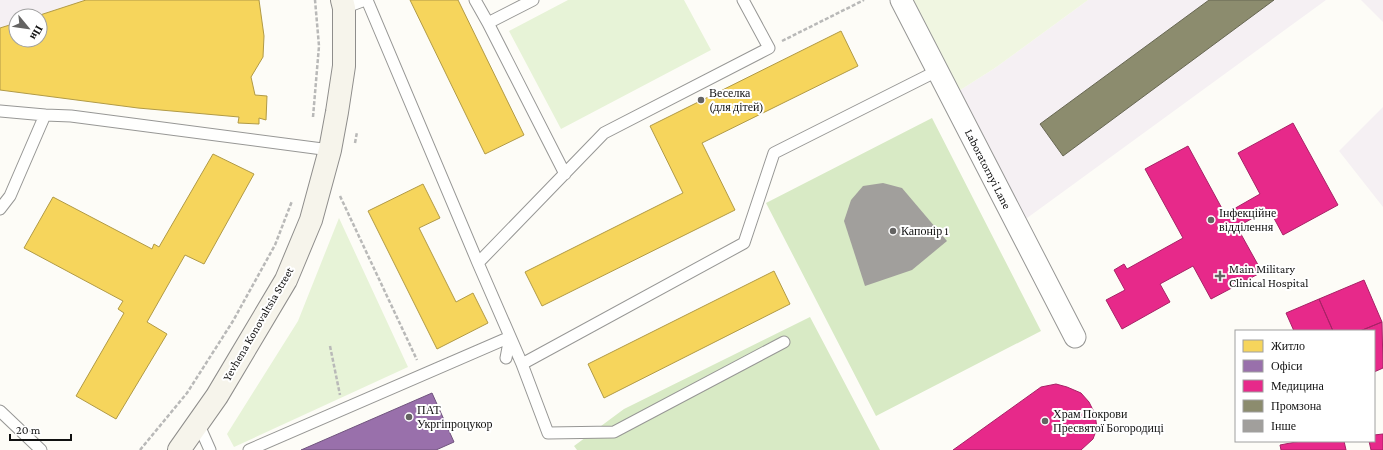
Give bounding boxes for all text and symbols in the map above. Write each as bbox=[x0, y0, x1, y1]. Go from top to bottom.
north arrow bbox=[8, 8, 48, 48]
text: Пн bbox=[28, 23, 46, 43]
place label: Веселка (для дітей) bbox=[709, 86, 764, 114]
marker: Веселка (для дітей) bbox=[696, 95, 706, 105]
street label: Laboratornyi Lane bbox=[962, 127, 1014, 211]
place label: Інфекційне відділення bbox=[1219, 206, 1276, 234]
marker: Інфекційне відділення bbox=[1206, 215, 1216, 225]
place label: Капонір 1 bbox=[901, 224, 948, 238]
marker: Капонір 1 bbox=[888, 226, 898, 236]
place label: Main Military Clinical Hospital bbox=[1229, 262, 1309, 290]
street label: Yevhena Konovaltsia Street bbox=[220, 264, 297, 383]
marker: Main Military Clinical Hospital bbox=[1214, 270, 1226, 282]
legend bbox=[1235, 330, 1375, 442]
text: Житло bbox=[1271, 339, 1305, 353]
text: Офіси bbox=[1271, 359, 1303, 373]
text: Медицина bbox=[1271, 379, 1324, 393]
text: Промзона bbox=[1271, 399, 1322, 413]
place label: ПАТ Укргіпроцукор bbox=[417, 403, 493, 431]
place label: Храм Покрови Пресвятої Богородиці bbox=[1053, 407, 1164, 435]
marker: ПАТ Укргіпроцукор bbox=[404, 412, 414, 422]
scale bar bbox=[10, 416, 71, 442]
marker: Храм Покрови Пресвятої Богородиці bbox=[1040, 416, 1050, 426]
text: Інше bbox=[1271, 419, 1296, 433]
text: 20 m bbox=[16, 423, 41, 437]

